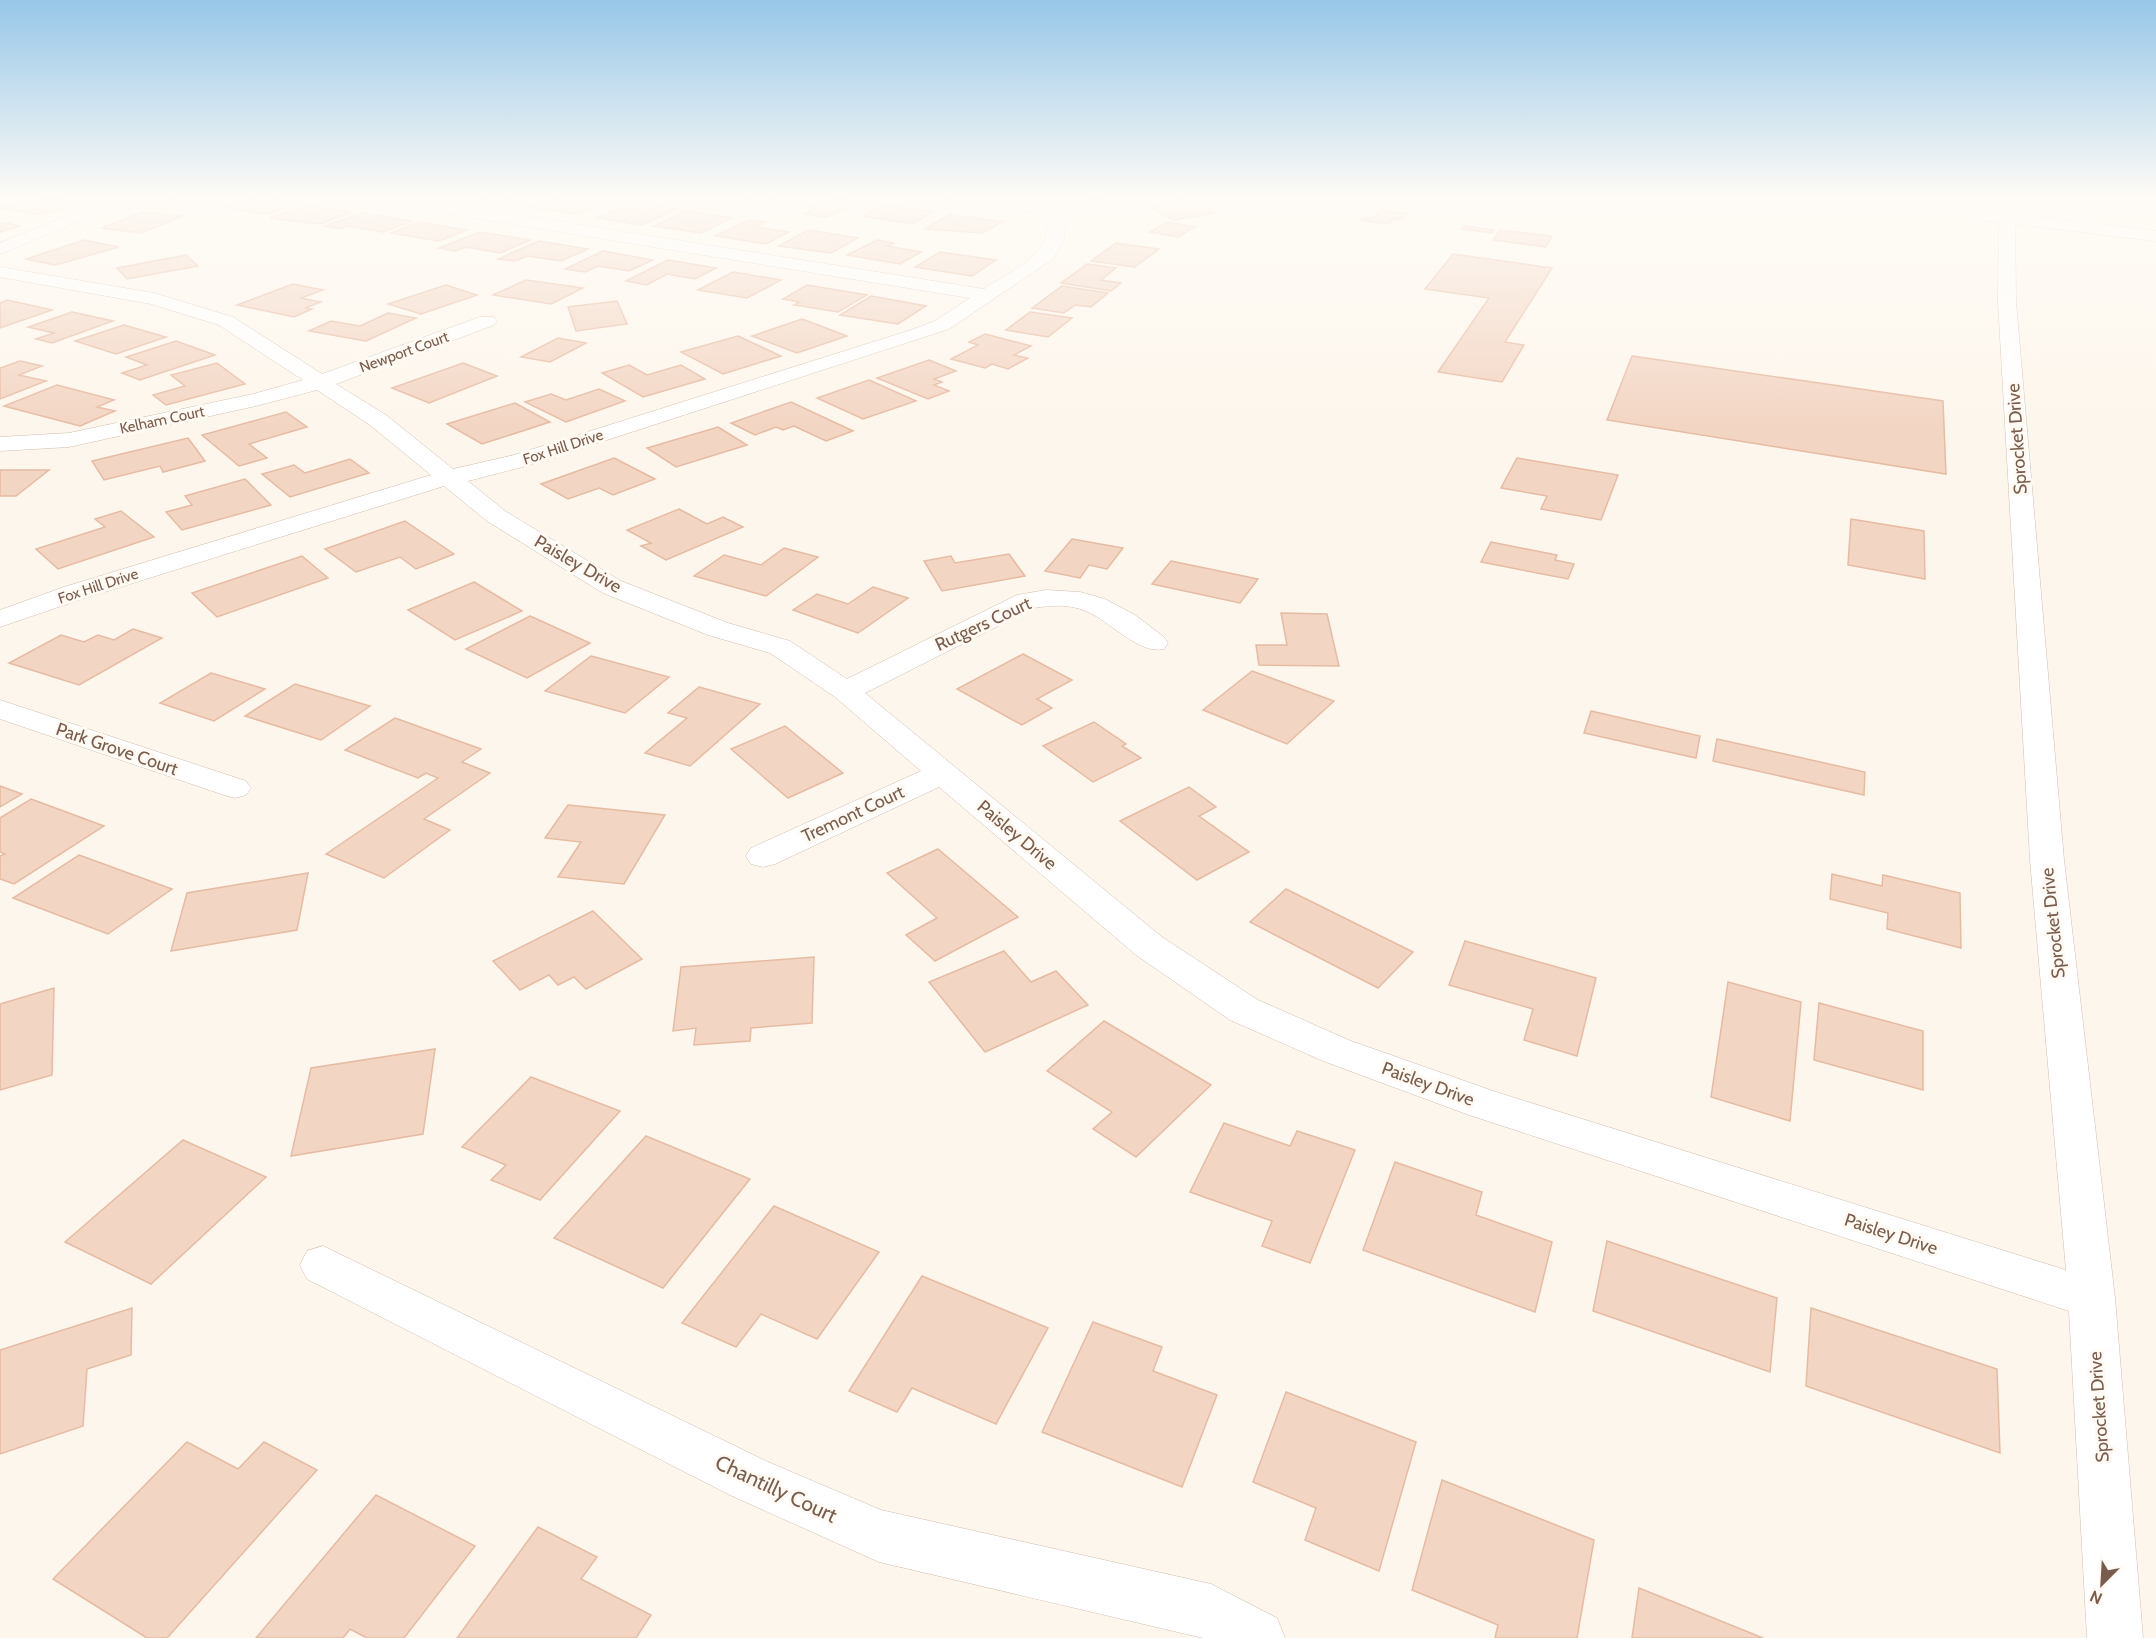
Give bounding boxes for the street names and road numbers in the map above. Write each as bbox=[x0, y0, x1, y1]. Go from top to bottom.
street label: Newport Court bbox=[357, 328, 451, 376]
street label: Sprocket Drive bbox=[2002, 383, 2032, 495]
street label: Kelham Court bbox=[118, 402, 206, 438]
street label: Fox Hill Drive bbox=[521, 425, 606, 468]
street label: Paisley Drive bbox=[531, 530, 625, 598]
street label: Fox Hill Drive bbox=[56, 564, 141, 607]
street label: Rutgers Court bbox=[931, 592, 1035, 656]
street label: Park Grove Court bbox=[53, 718, 181, 780]
street label: Tremont Court bbox=[798, 781, 908, 847]
street label: Paisley Drive bbox=[973, 795, 1061, 875]
street label: Sprocket Drive bbox=[2036, 866, 2070, 980]
street label: Paisley Drive bbox=[1379, 1057, 1477, 1111]
street label: Paisley Drive bbox=[1842, 1209, 1940, 1259]
street label: Sprocket Drive bbox=[2084, 1351, 2114, 1463]
street label: Chantilly Court bbox=[711, 1449, 841, 1528]

